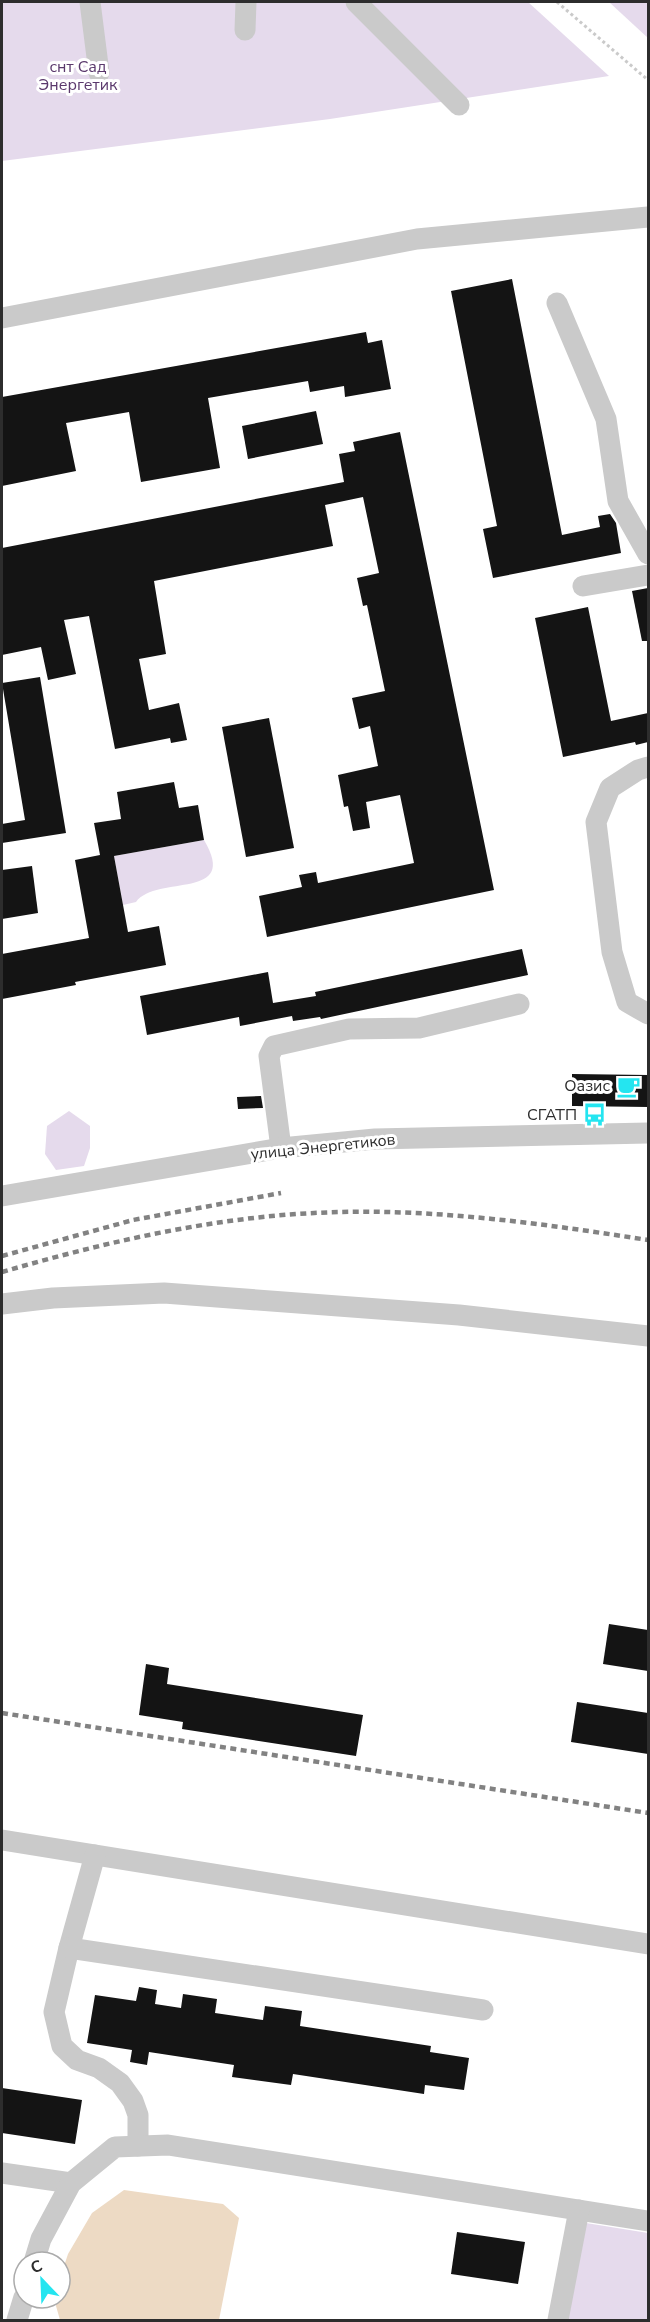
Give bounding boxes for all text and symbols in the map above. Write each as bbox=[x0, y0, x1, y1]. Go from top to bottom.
park label: снт Сад Энергетик bbox=[39, 56, 118, 96]
cafe icon: Оазис bbox=[615, 1073, 641, 1099]
place label: Оазис bbox=[564, 1075, 610, 1097]
bus stop icon: СГАТП bbox=[582, 1102, 608, 1128]
place label: СГАТП bbox=[527, 1104, 577, 1126]
street label: улица Энергетиков bbox=[250, 1128, 397, 1166]
north arrow bbox=[12, 2250, 72, 2310]
text: С bbox=[27, 2255, 46, 2279]

